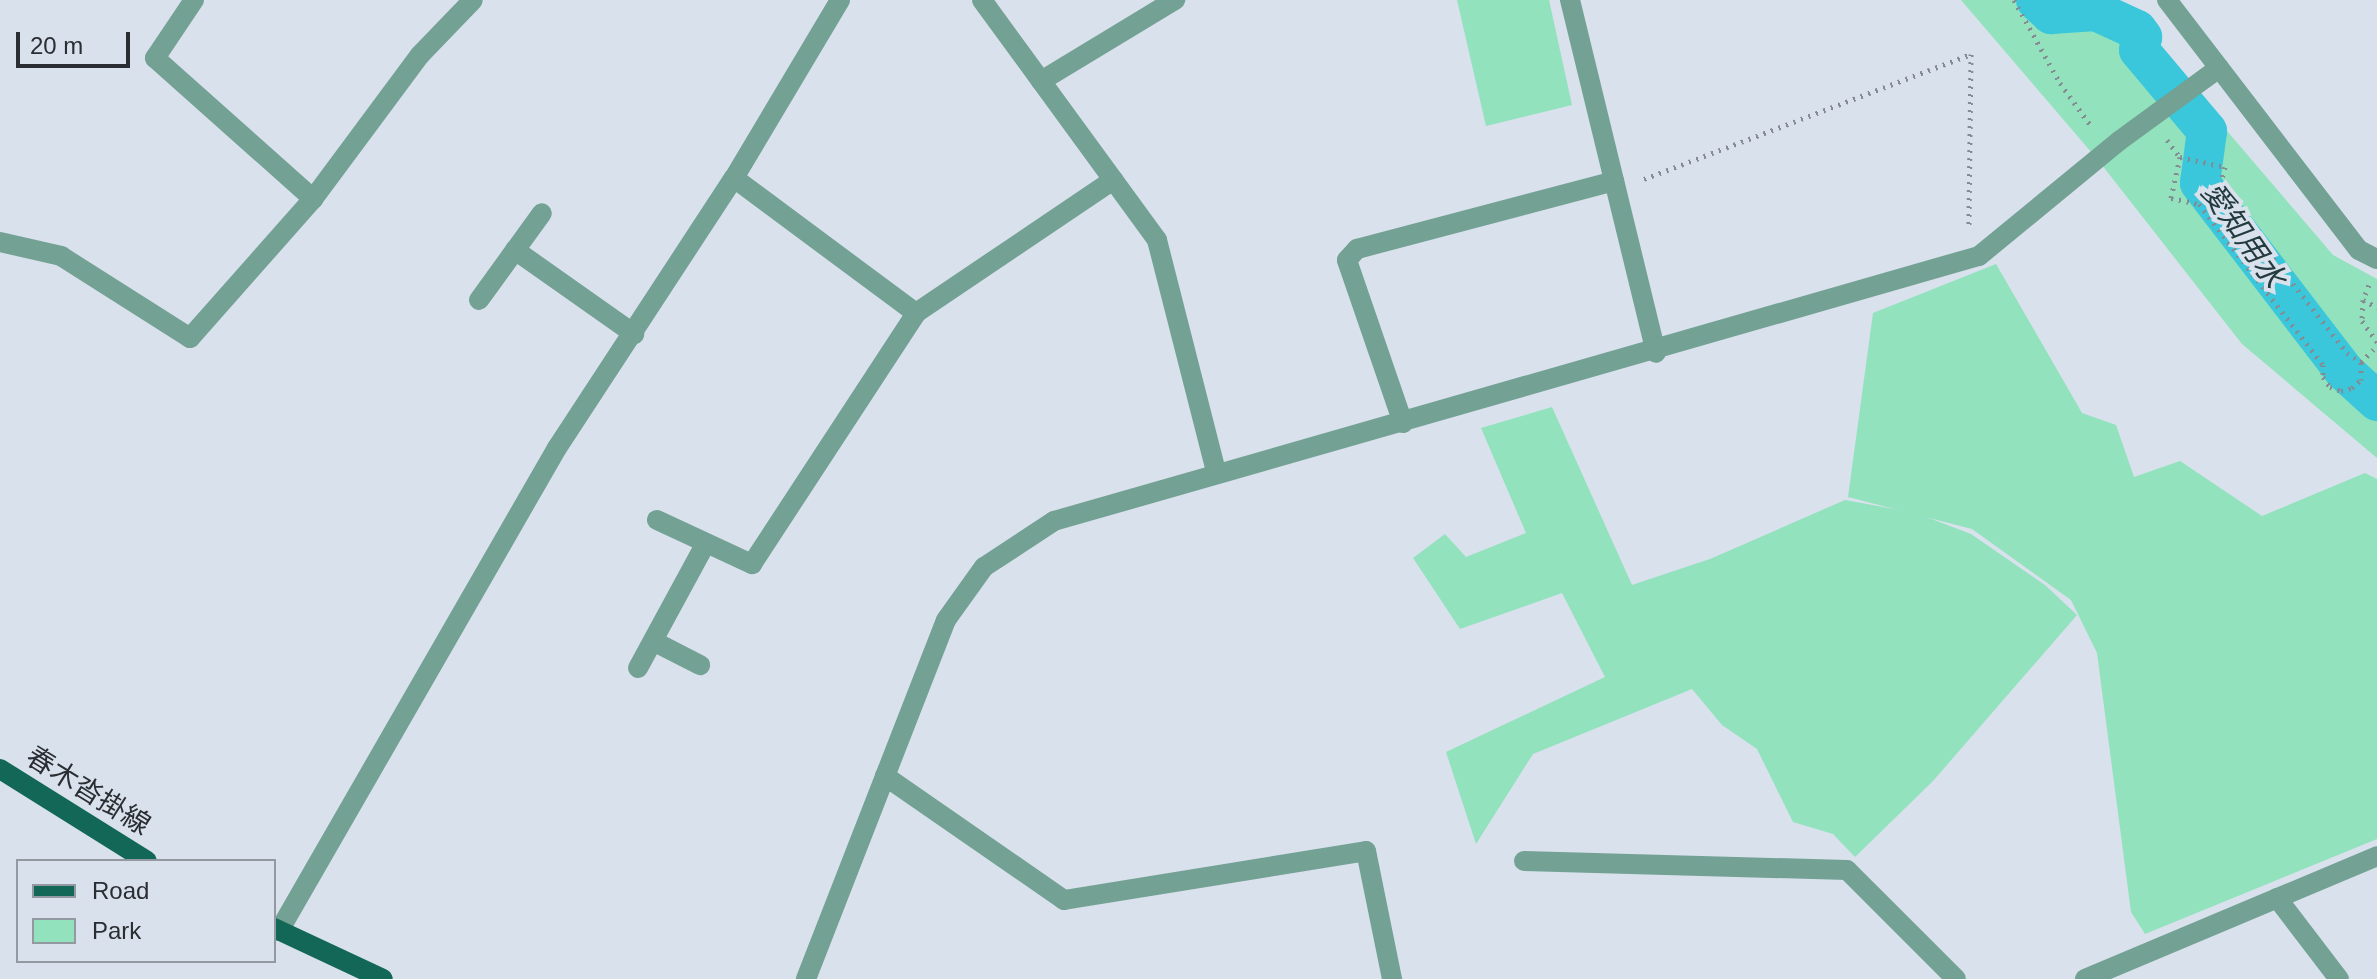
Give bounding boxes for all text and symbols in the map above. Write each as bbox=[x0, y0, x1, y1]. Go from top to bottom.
scale bar bbox=[20, 16, 134, 66]
text: 20 m bbox=[30, 32, 83, 59]
water label: 愛知用水 bbox=[2194, 176, 2292, 294]
street label: 春木沓掛線 bbox=[20, 740, 156, 842]
legend bbox=[16, 859, 276, 963]
text: Road bbox=[92, 877, 149, 904]
text: Park bbox=[92, 917, 141, 944]

